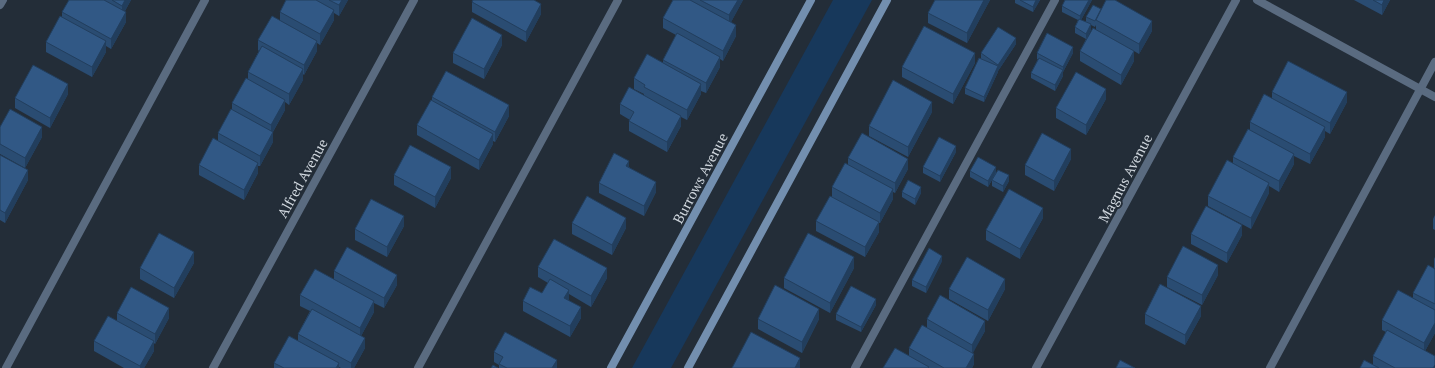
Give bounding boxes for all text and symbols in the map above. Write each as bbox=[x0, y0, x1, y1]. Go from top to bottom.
street label: Burrows Avenue bbox=[668, 129, 732, 227]
street label: Magnus Avenue bbox=[1094, 130, 1156, 226]
street label: Alfred Avenue bbox=[272, 135, 332, 221]

